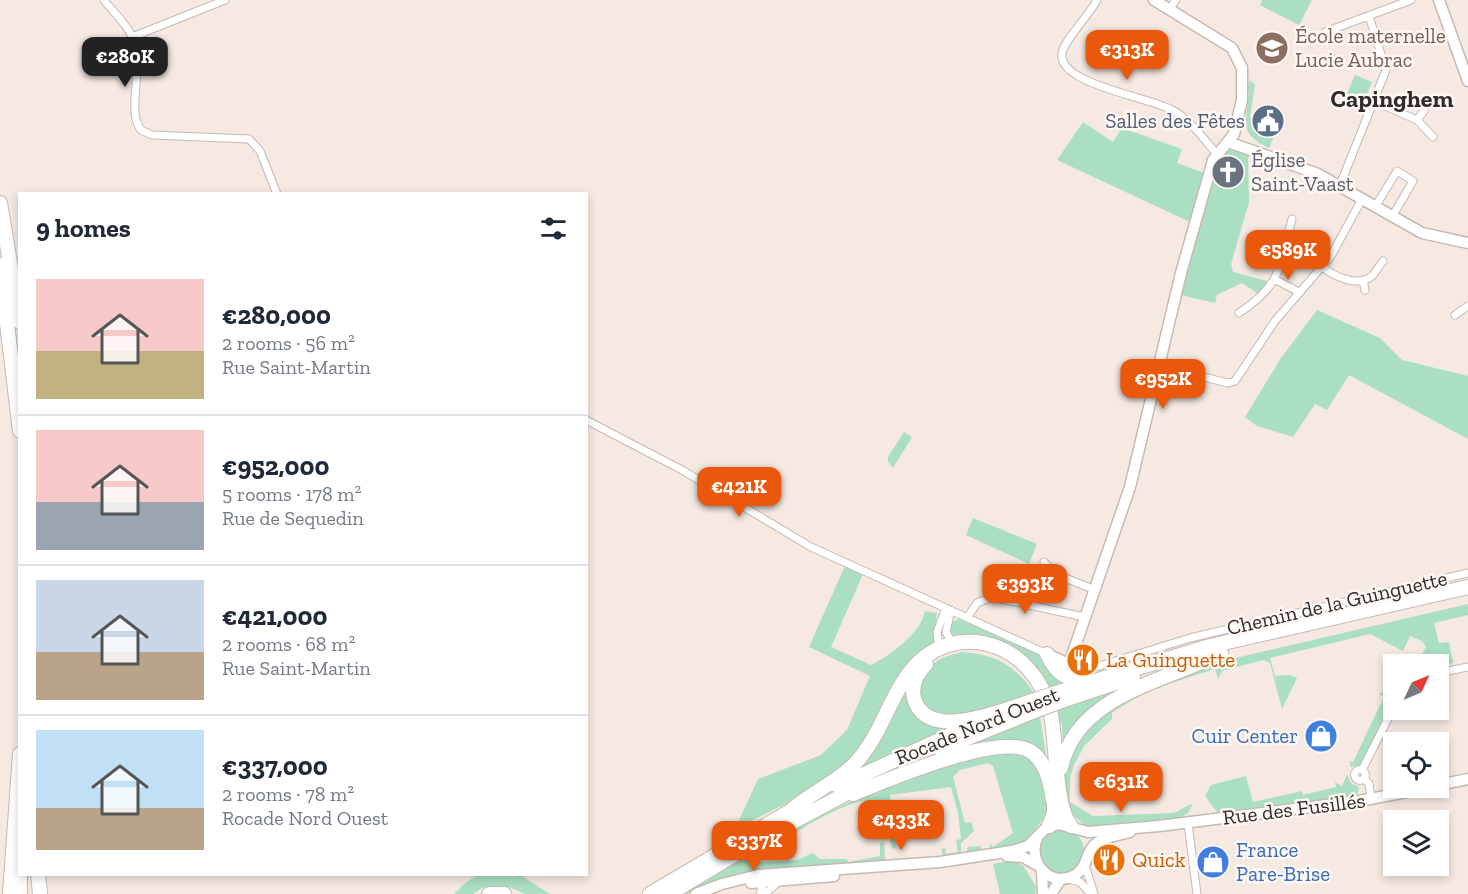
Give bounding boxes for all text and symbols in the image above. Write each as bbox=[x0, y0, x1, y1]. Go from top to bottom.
place label: École maternelle Lucie Aubrac bbox=[1295, 23, 1446, 72]
pin: €313K bbox=[1085, 30, 1169, 81]
school or university icon: École maternelle Lucie Aubrac bbox=[1254, 30, 1290, 66]
pin: €280K bbox=[83, 37, 167, 88]
text: €313K bbox=[1100, 37, 1154, 61]
text: €280K bbox=[96, 44, 154, 68]
district label: Capinghem bbox=[1331, 84, 1453, 113]
public building icon: Salles des Fêtes bbox=[1250, 103, 1286, 139]
place label: Salles des Fêtes bbox=[1105, 108, 1245, 133]
place label: Église Saint-Vaast bbox=[1251, 147, 1354, 196]
church icon: Église Saint-Vaast bbox=[1210, 154, 1246, 190]
text: 9 homes bbox=[36, 212, 131, 244]
icon: filters bbox=[537, 212, 570, 245]
pin: €589K bbox=[1246, 230, 1330, 281]
text: €589K bbox=[1259, 237, 1317, 261]
text: €280,000 bbox=[222, 299, 331, 331]
icon: home bbox=[84, 303, 156, 375]
text: 2 rooms · 56 m² bbox=[222, 331, 355, 355]
text: Rue Saint-Martin bbox=[222, 355, 371, 379]
pin: €952K bbox=[1121, 359, 1205, 410]
text: €952K bbox=[1134, 366, 1192, 390]
text: €952,000 bbox=[222, 450, 330, 482]
icon: home bbox=[84, 454, 156, 526]
pin: €421K bbox=[697, 467, 781, 518]
text: €421K bbox=[711, 474, 767, 498]
text: 5 rooms · 178 m² bbox=[222, 482, 361, 506]
text: Rue de Sequedin bbox=[222, 506, 364, 530]
pin: €393K bbox=[983, 564, 1067, 615]
street label: Chemin de la Guinguette bbox=[1224, 565, 1450, 640]
text: €393K bbox=[996, 571, 1054, 595]
text: €421,000 bbox=[222, 600, 327, 632]
icon: home bbox=[84, 604, 156, 676]
text: 2 rooms · 68 m² bbox=[222, 632, 355, 656]
restaurant icon: La Guinguette bbox=[1065, 642, 1101, 678]
place label: La Guinguette bbox=[1106, 647, 1235, 672]
north arrow bbox=[1383, 654, 1449, 720]
map controls bbox=[1383, 654, 1449, 876]
text: Rue Saint-Martin bbox=[222, 656, 371, 680]
street label: Rocade Nord Ouest bbox=[891, 681, 1063, 770]
shop icon: Cuir Center bbox=[1303, 718, 1339, 754]
place label: Cuir Center bbox=[1192, 723, 1298, 748]
button: locate bbox=[1383, 732, 1449, 798]
text: €337,000 bbox=[222, 750, 328, 782]
icon: home bbox=[84, 754, 156, 826]
pin: €631K bbox=[1079, 762, 1163, 813]
text: €631K bbox=[1094, 769, 1148, 793]
text: 2 rooms · 78 m² bbox=[222, 782, 354, 806]
street label: Rue des Fusillés bbox=[1221, 787, 1367, 830]
pin: €433K bbox=[859, 800, 943, 851]
text: Rocade Nord Ouest bbox=[222, 806, 388, 830]
text: €433K bbox=[872, 807, 930, 831]
button: layers bbox=[1383, 810, 1449, 876]
pin: €337K bbox=[712, 821, 796, 872]
text: €337K bbox=[726, 828, 782, 852]
place label: France Pare-Brise bbox=[1236, 837, 1330, 886]
restaurant icon: Quick bbox=[1091, 842, 1127, 878]
shop icon: France Pare-Brise bbox=[1195, 844, 1231, 880]
place label: Quick bbox=[1132, 847, 1186, 872]

